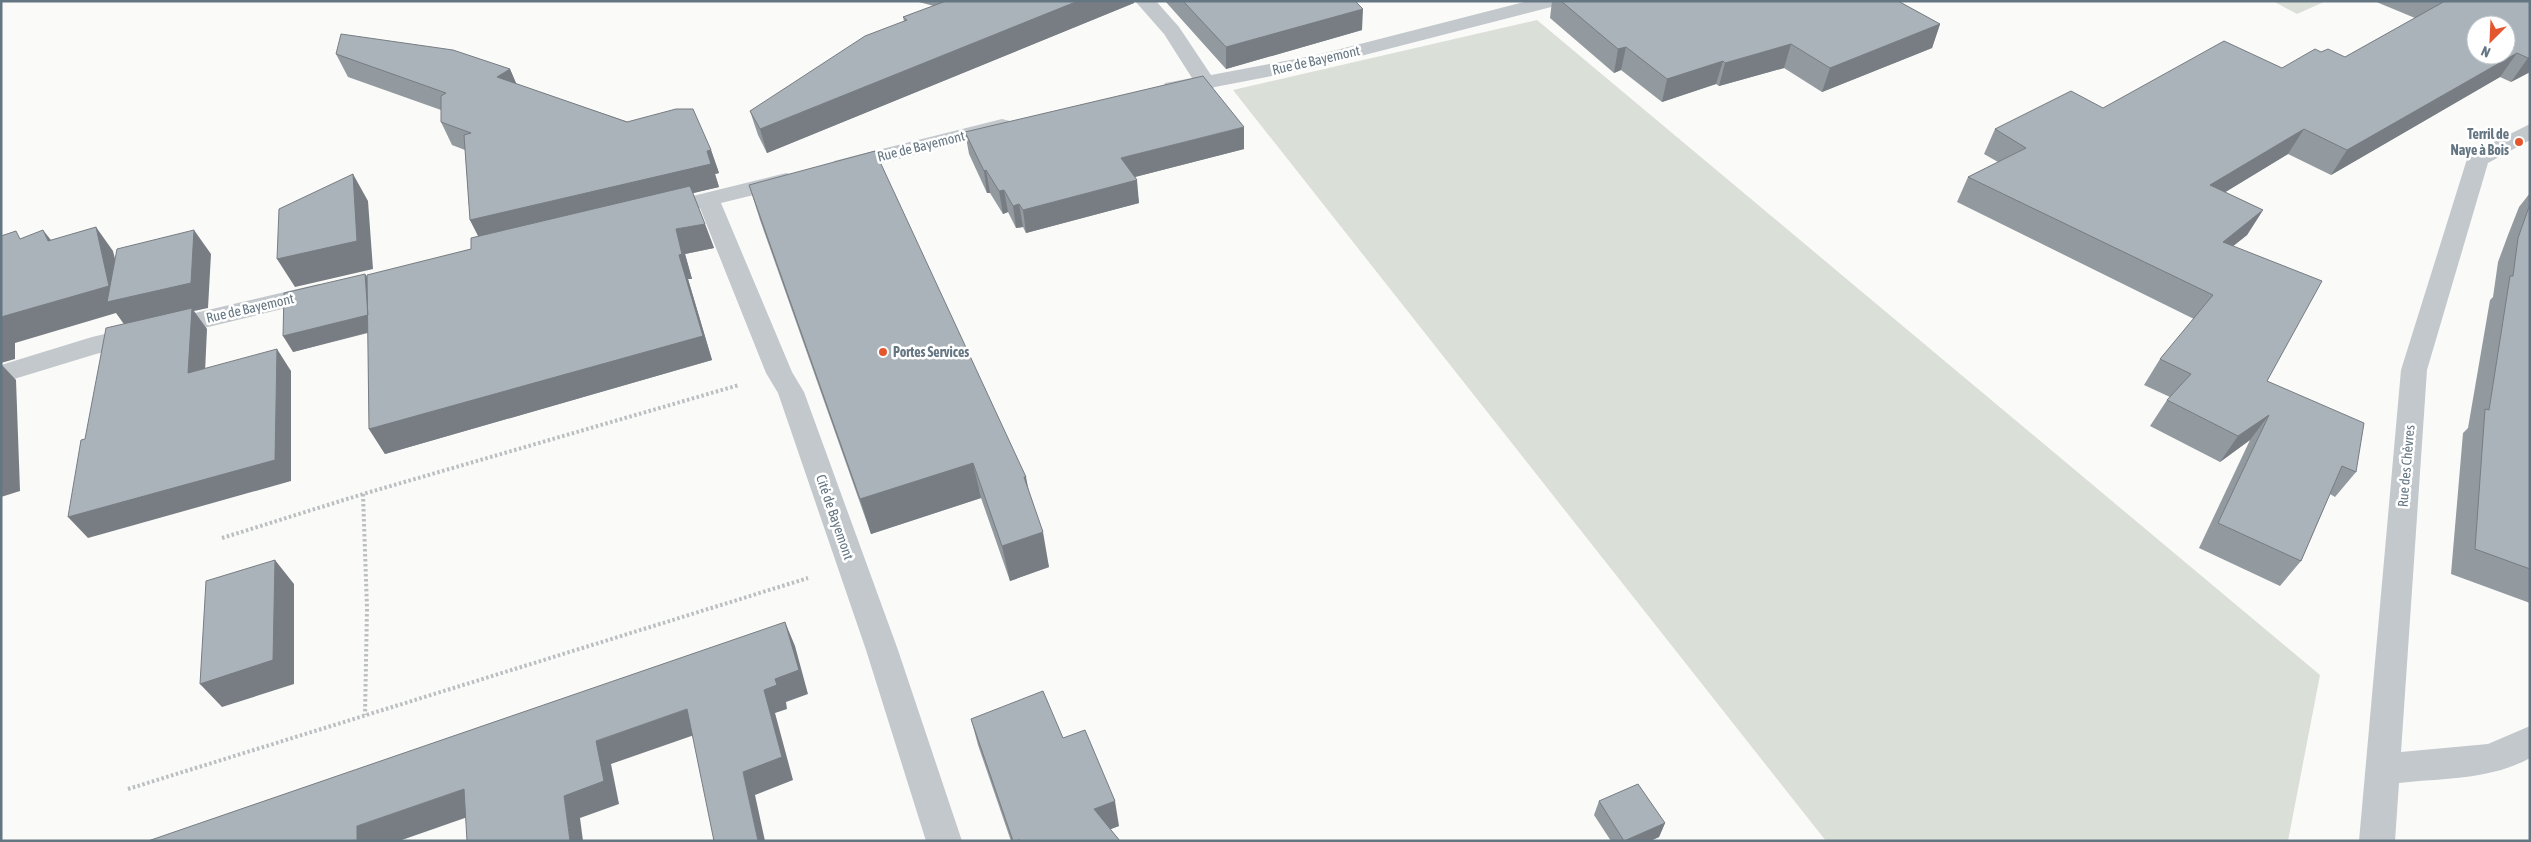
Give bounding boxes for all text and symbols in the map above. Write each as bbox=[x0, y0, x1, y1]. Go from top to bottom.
north arrow bbox=[2466, 15, 2516, 65]
street label: Rue de Bayemont bbox=[1271, 42, 1361, 78]
text: N bbox=[2479, 43, 2493, 61]
place label: Terril de Naye à Bois bbox=[2451, 126, 2509, 158]
street label: Rue de Bayemont bbox=[876, 127, 966, 165]
marker: Terril de Naye à Bois bbox=[2513, 136, 2525, 148]
street label: Rue de Bayemont bbox=[205, 290, 295, 326]
place label: Portes Services bbox=[893, 344, 969, 360]
marker: Portes Services bbox=[877, 346, 889, 358]
street label: Rue des Chèvres bbox=[2394, 424, 2418, 508]
street label: Cité de Bayemont bbox=[813, 472, 857, 562]

